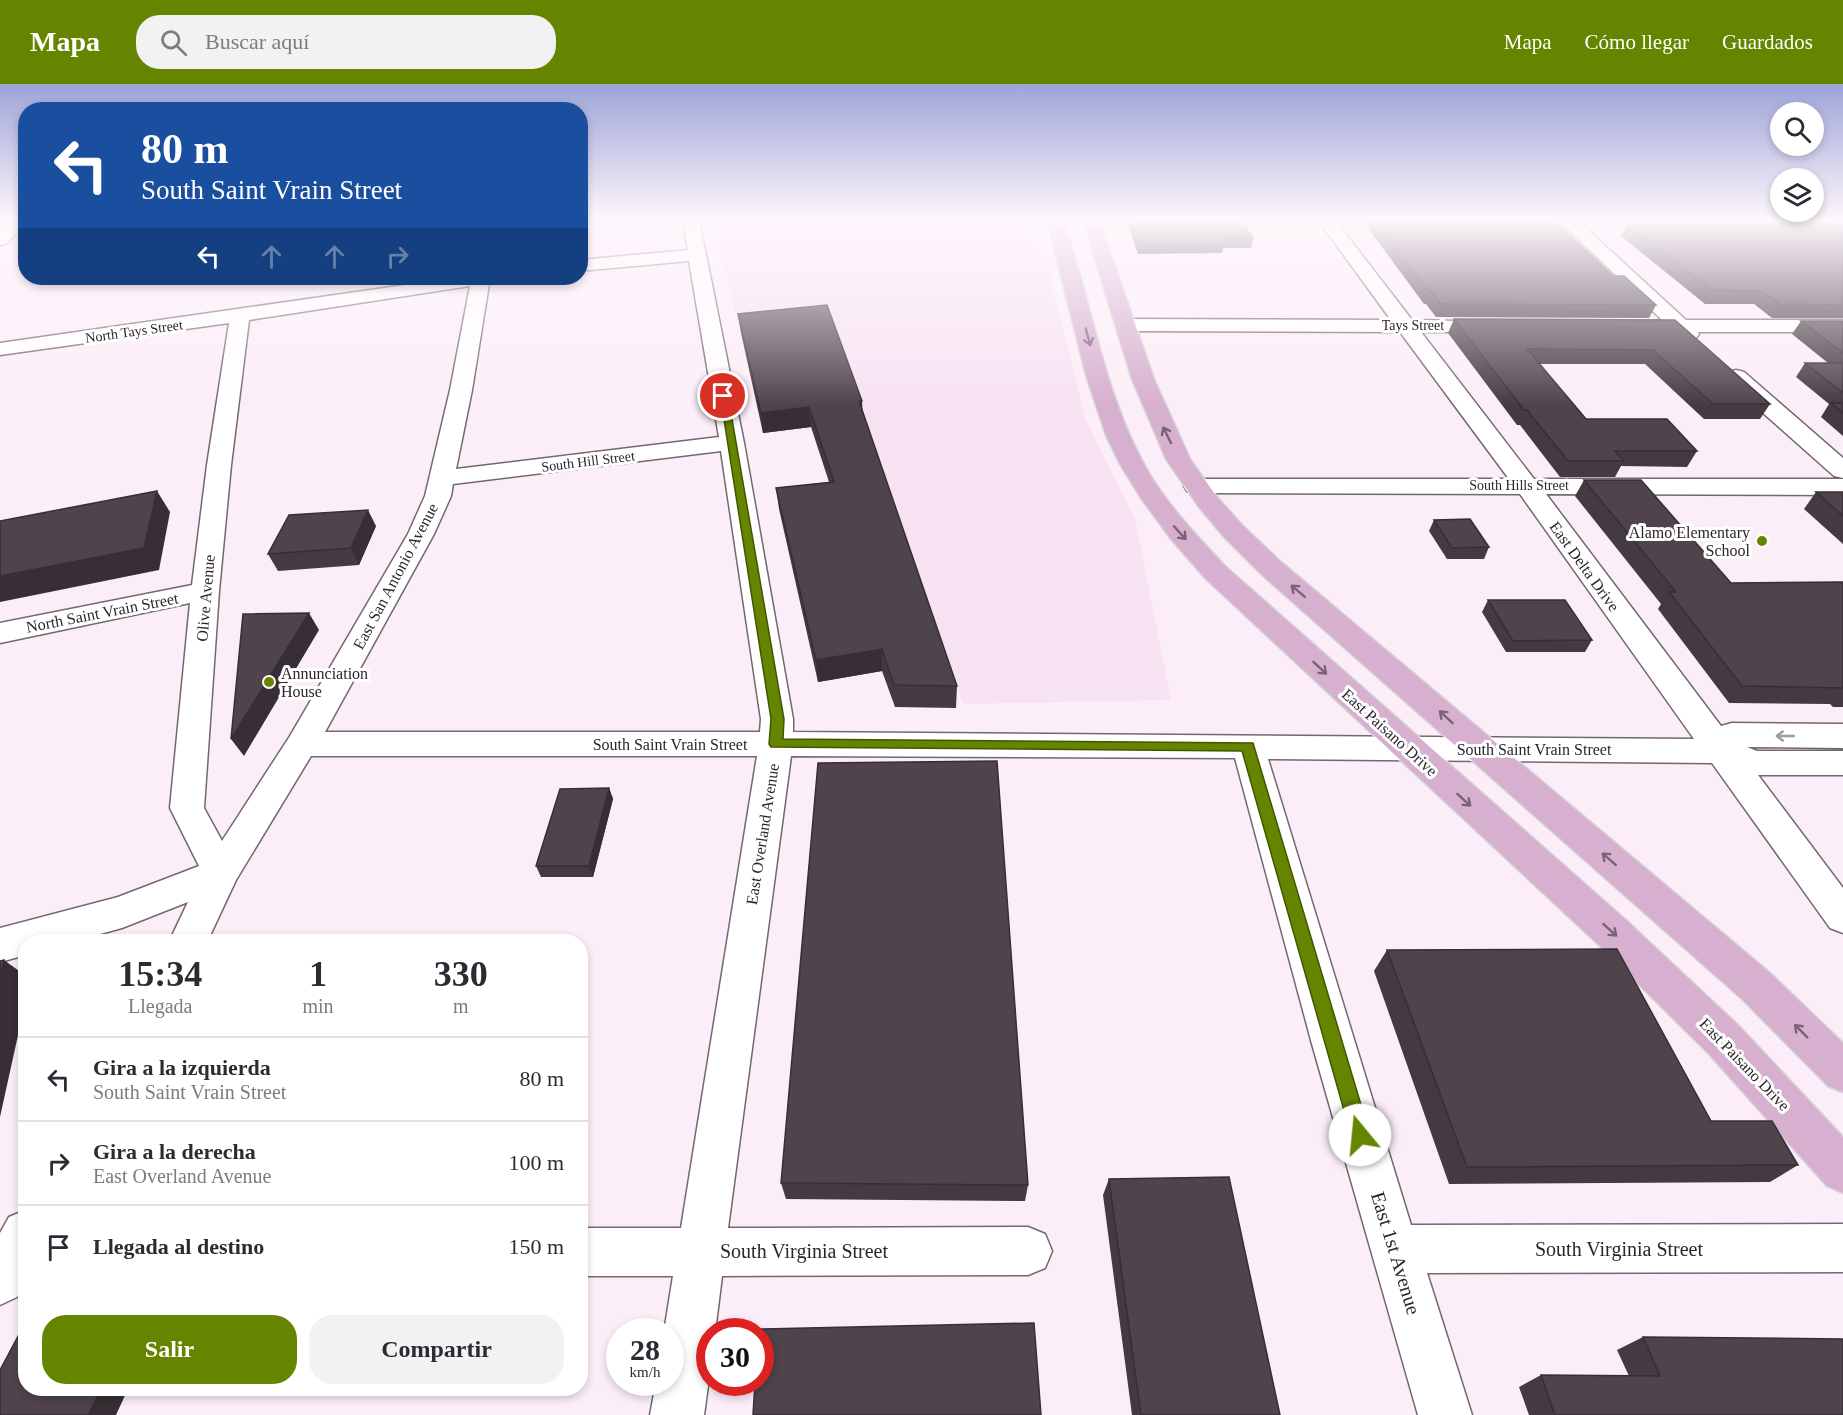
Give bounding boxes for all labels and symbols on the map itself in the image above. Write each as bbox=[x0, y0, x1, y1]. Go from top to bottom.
street label: North Tays Street bbox=[84, 317, 184, 346]
street label: Tays Street bbox=[1382, 318, 1444, 333]
one-way arrow bbox=[1083, 327, 1094, 346]
pin bbox=[697, 370, 748, 421]
one-way arrow bbox=[1160, 426, 1172, 444]
street label: South Hill Street bbox=[540, 448, 636, 475]
street label: South Hills Street bbox=[1469, 478, 1569, 493]
street label: East San Antonio Avenue bbox=[350, 500, 441, 652]
street label: East Delta Drive bbox=[1546, 518, 1623, 614]
place label: Alamo Elementary School bbox=[1629, 524, 1751, 559]
one-way arrow bbox=[1173, 525, 1187, 540]
marker: Alamo Elementary School bbox=[1755, 534, 1769, 548]
street label: Olive Avenue bbox=[193, 554, 218, 642]
one-way arrow bbox=[1291, 584, 1306, 598]
street label: North Saint Vrain Street bbox=[25, 589, 180, 636]
one-way arrow bbox=[1312, 661, 1327, 675]
place label: Annunciation House bbox=[281, 665, 368, 700]
marker: Annunciation House bbox=[262, 675, 276, 689]
street label: East Paisano Drive bbox=[1339, 685, 1441, 779]
one-way arrow bbox=[1438, 711, 1454, 724]
one-way arrow bbox=[1775, 730, 1795, 742]
street label: South Saint Vrain Street bbox=[593, 736, 748, 753]
street label: South Saint Vrain Street bbox=[1457, 741, 1612, 758]
street label: East Overland Avenue bbox=[743, 762, 782, 906]
one-way arrow bbox=[1456, 793, 1471, 807]
one-way arrow bbox=[1602, 852, 1617, 866]
one-way arrow bbox=[1602, 923, 1617, 937]
street label: East Paisano Drive bbox=[1696, 1015, 1793, 1114]
one-way arrow bbox=[1794, 1024, 1809, 1039]
position arrow bbox=[1328, 1103, 1392, 1167]
street label: East 1st Avenue bbox=[1367, 1189, 1425, 1317]
street label: South Virginia Street bbox=[1535, 1238, 1703, 1261]
street label: South Virginia Street bbox=[720, 1240, 888, 1263]
speed limit sign: 30 bbox=[696, 1318, 774, 1396]

